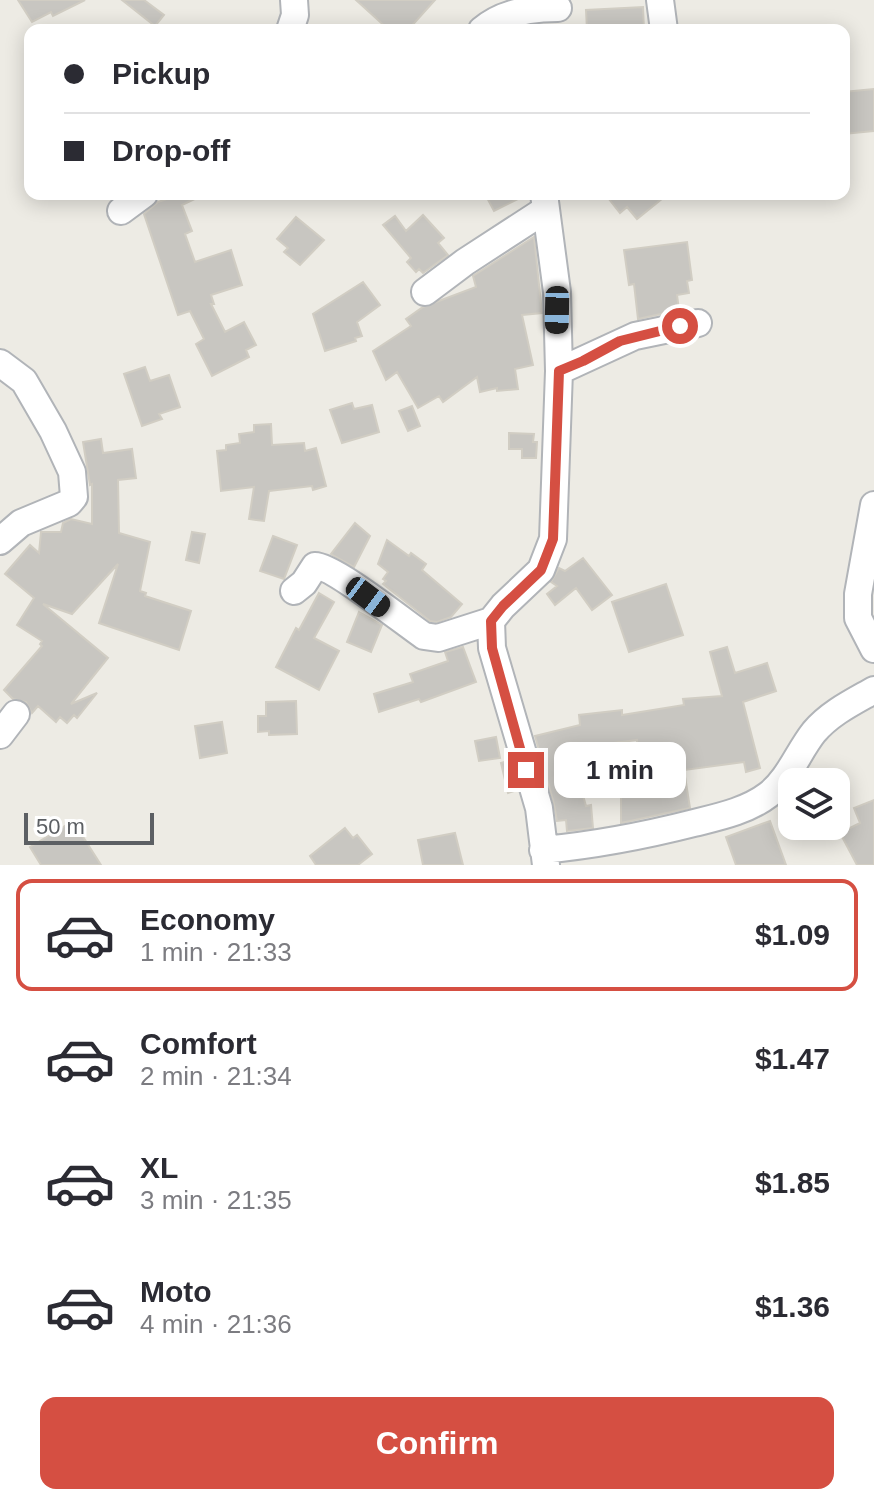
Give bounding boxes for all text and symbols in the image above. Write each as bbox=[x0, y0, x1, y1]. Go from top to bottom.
text: Pickup bbox=[112, 57, 210, 90]
text: Drop-off bbox=[112, 134, 230, 167]
car bbox=[545, 286, 569, 334]
route start bbox=[662, 308, 698, 344]
car bbox=[342, 573, 394, 621]
callout: 1 min bbox=[554, 742, 686, 798]
route end bbox=[508, 752, 544, 788]
text: 1 min bbox=[586, 755, 654, 785]
map controls bbox=[778, 768, 850, 840]
button: layers bbox=[778, 768, 850, 840]
scale bar bbox=[24, 809, 154, 845]
text: 50 m bbox=[36, 814, 85, 839]
icon: car bbox=[44, 899, 116, 971]
text: Economy bbox=[140, 903, 275, 936]
text: $1.09 bbox=[755, 918, 830, 951]
text: 1 min · 21:33 bbox=[140, 937, 292, 967]
icon: car bbox=[44, 1023, 116, 1095]
text: Comfort bbox=[140, 1027, 257, 1060]
text: $1.47 bbox=[755, 1042, 830, 1075]
text: 2 min · 21:34 bbox=[140, 1061, 292, 1091]
icon: car bbox=[44, 1147, 116, 1219]
text: XL bbox=[140, 1151, 178, 1184]
text: $1.85 bbox=[755, 1166, 830, 1199]
text: 3 min · 21:35 bbox=[140, 1185, 292, 1215]
icon: car bbox=[44, 1271, 116, 1343]
text: Moto bbox=[140, 1275, 212, 1308]
text: $1.36 bbox=[755, 1290, 830, 1323]
text: 4 min · 21:36 bbox=[140, 1309, 292, 1339]
button: Confirm bbox=[40, 1397, 834, 1489]

